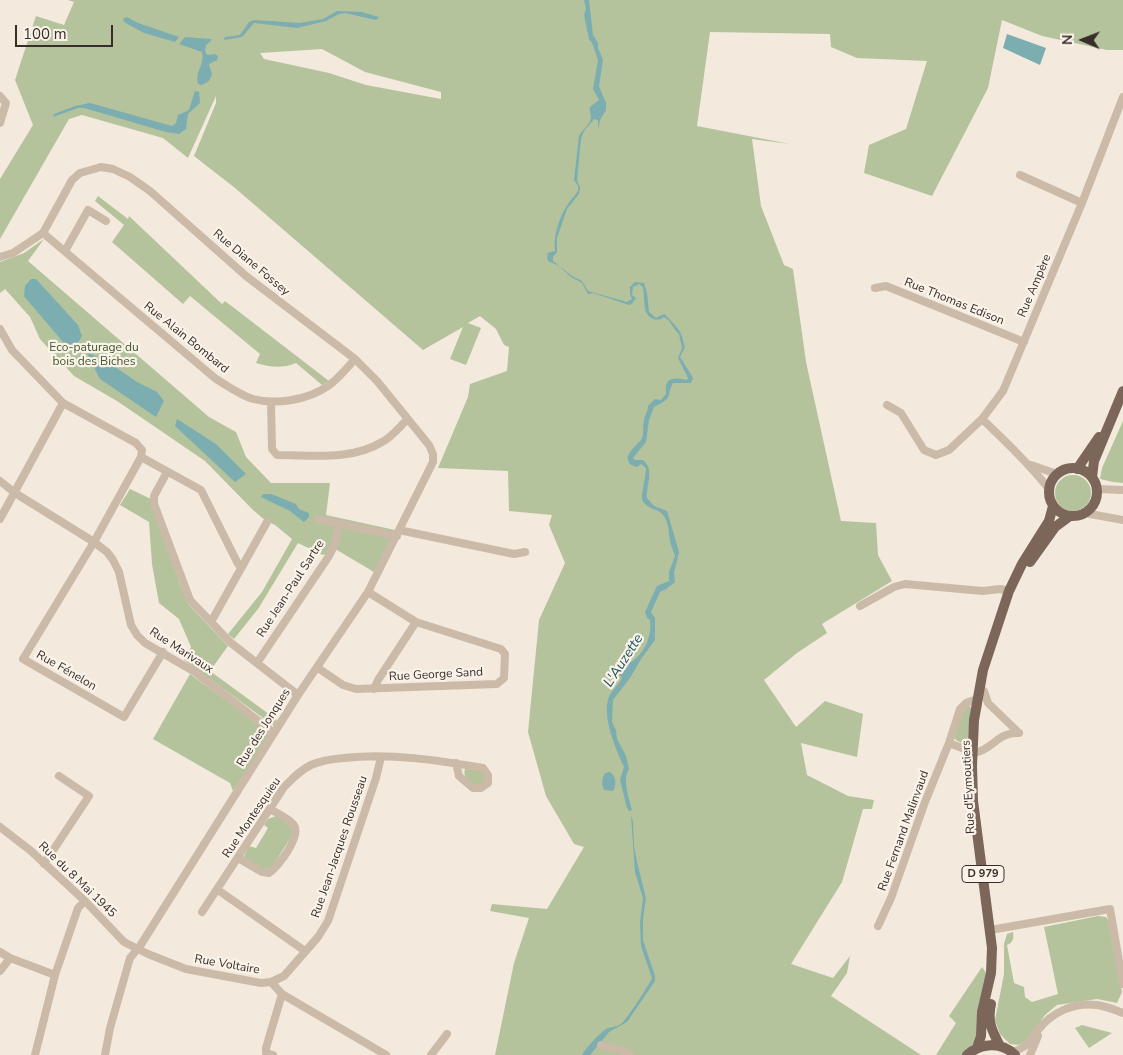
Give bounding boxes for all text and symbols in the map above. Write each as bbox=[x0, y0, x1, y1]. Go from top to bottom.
scale bar bbox=[18, 15, 115, 47]
north arrow bbox=[1058, 15, 1108, 65]
text: 100 m bbox=[23, 24, 67, 44]
text: N bbox=[1058, 34, 1077, 45]
street label: Rue Diane Fossey bbox=[210, 227, 292, 299]
street label: Rue Ampère bbox=[1015, 252, 1055, 320]
street label: Rue Thomas Edison bbox=[902, 275, 1006, 329]
street label: Rue Alain Bombard bbox=[141, 299, 231, 377]
park label: Eco-paturage du bois des Biches bbox=[49, 341, 139, 369]
street label: Rue Jean-Paul Sartre bbox=[254, 538, 328, 640]
street label: Rue Marivaux bbox=[146, 625, 216, 677]
water label: L'Auzette bbox=[601, 631, 647, 691]
street label: Rue Fénelon bbox=[33, 648, 99, 694]
street label: Rue George Sand bbox=[389, 665, 483, 685]
street label: Rue des Jonques bbox=[234, 686, 294, 770]
street label: Rue d'Eymoutiers bbox=[959, 740, 979, 834]
street label: Rue Fernand Malinvaud bbox=[875, 769, 933, 893]
street label: Rue Jean-Jacques Rousseau bbox=[309, 774, 371, 920]
street label: Rue Montesquieu bbox=[220, 775, 284, 861]
street label: Rue du 8 Mai 1945 bbox=[35, 839, 119, 921]
road number: D 979 bbox=[962, 866, 1004, 882]
street label: Rue Voltaire bbox=[193, 952, 261, 978]

